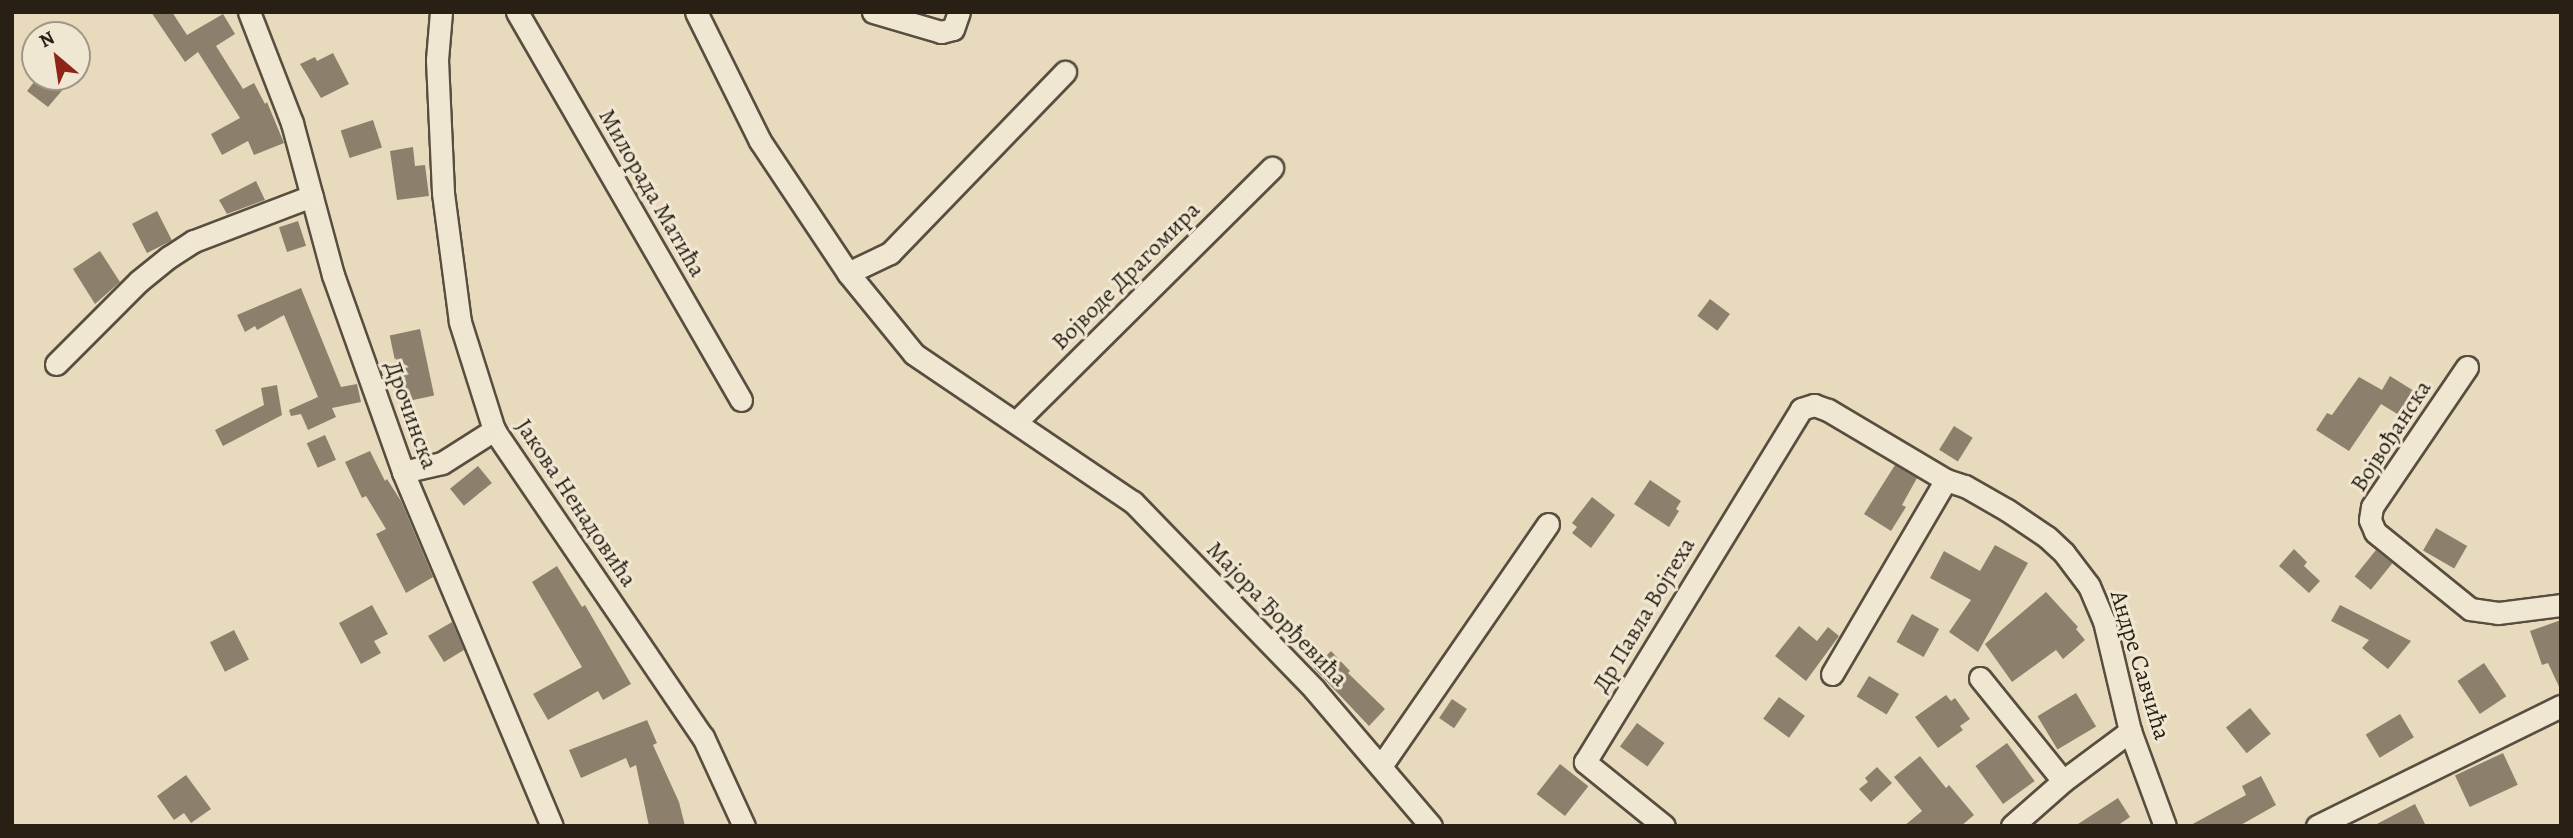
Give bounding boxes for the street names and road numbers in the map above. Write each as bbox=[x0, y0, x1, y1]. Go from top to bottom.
street label: Милорада Матића bbox=[592, 104, 712, 282]
street label: Војводе Драгомира bbox=[1046, 196, 1206, 356]
street label: Дрочинска bbox=[378, 357, 444, 473]
street label: Војвођанска bbox=[2344, 375, 2438, 497]
street label: Јакова Ненадовића bbox=[509, 414, 643, 592]
street label: Др Павла Војтеха bbox=[1587, 532, 1701, 698]
street label: Мајора Ђорђевића bbox=[1200, 535, 1354, 693]
street label: Андре Савчића bbox=[2104, 587, 2176, 743]

